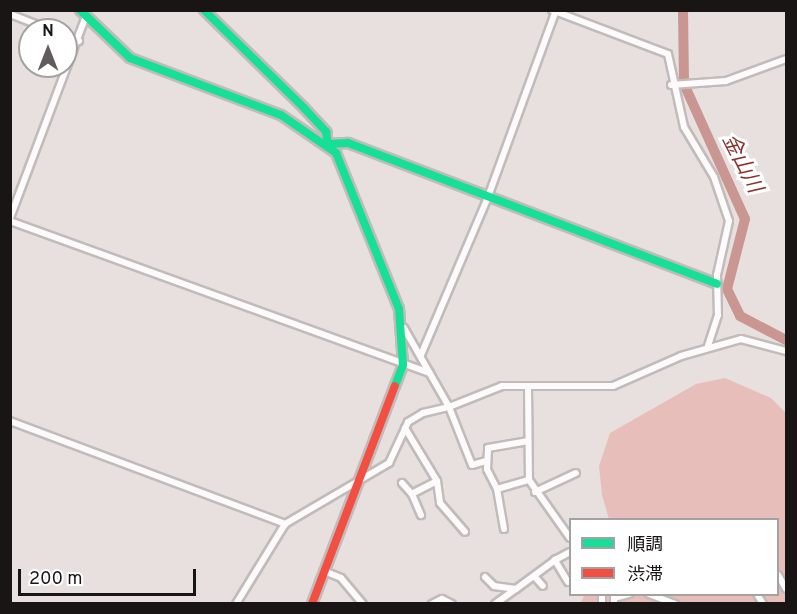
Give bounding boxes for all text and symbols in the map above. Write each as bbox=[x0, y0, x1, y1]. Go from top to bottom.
north arrow bbox=[18, 18, 78, 78]
text: N bbox=[42, 22, 54, 42]
water label: 金山川 bbox=[715, 130, 767, 198]
legend bbox=[569, 518, 779, 596]
text: 順調 bbox=[627, 534, 663, 557]
scale bar bbox=[21, 557, 200, 595]
text: 渋滞 bbox=[627, 564, 663, 587]
text: 200 m bbox=[29, 568, 82, 591]

